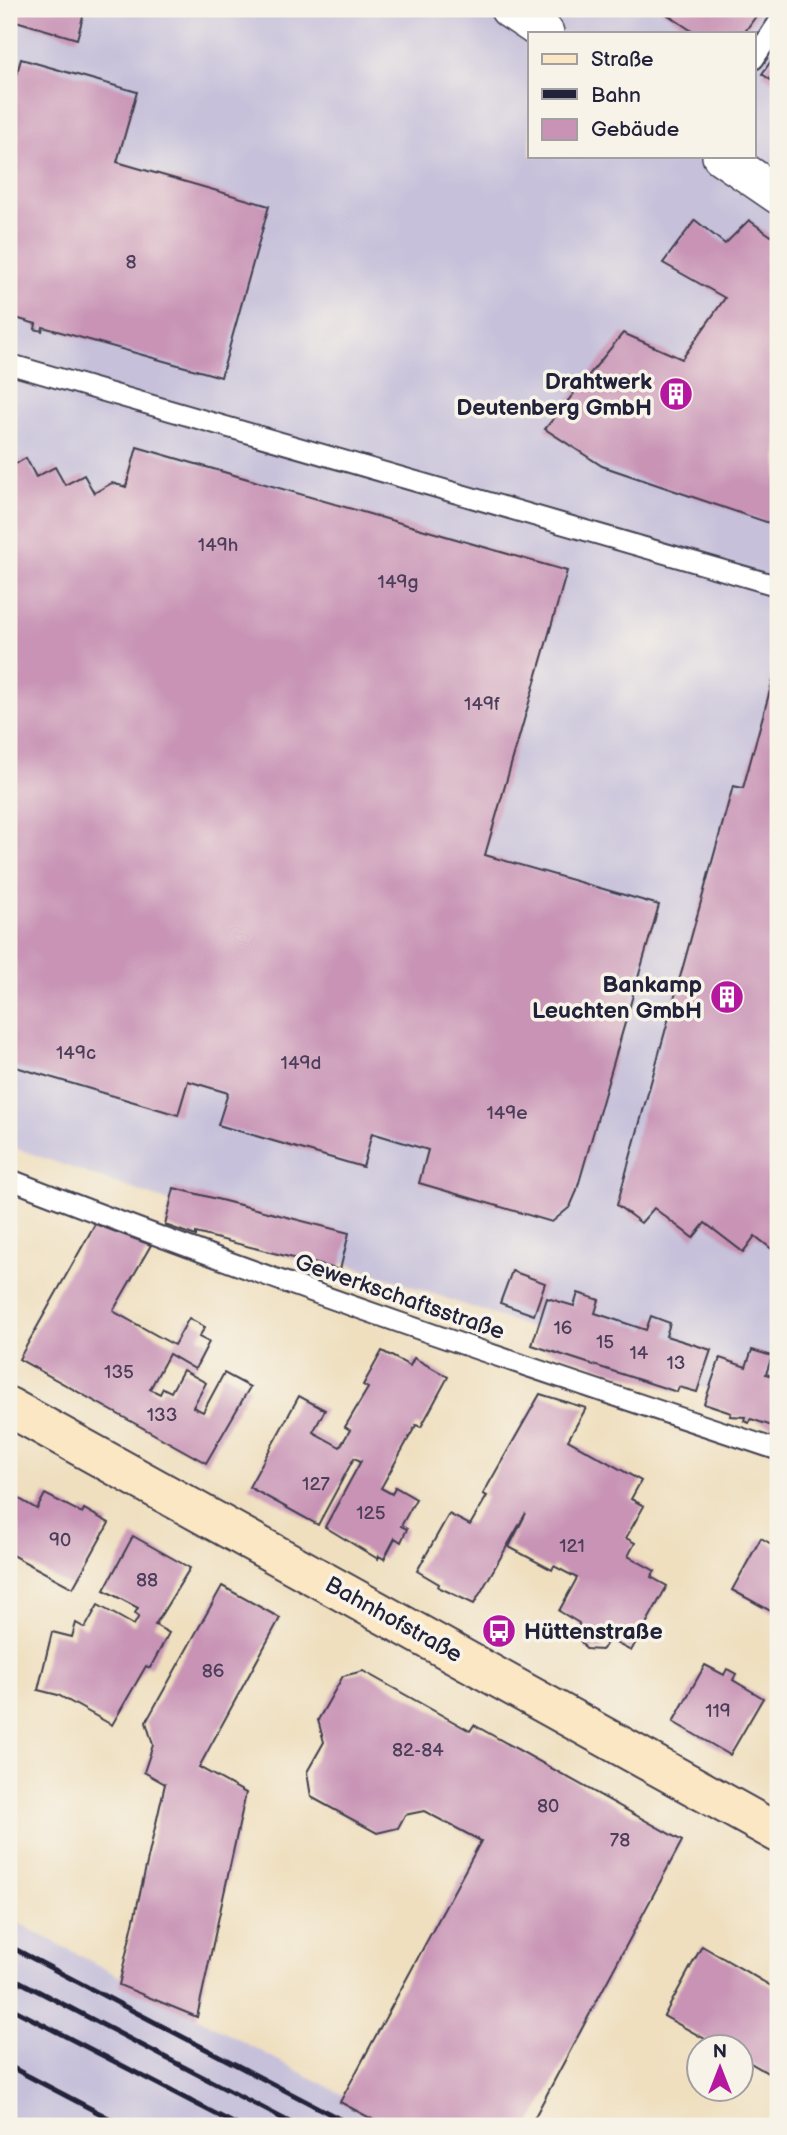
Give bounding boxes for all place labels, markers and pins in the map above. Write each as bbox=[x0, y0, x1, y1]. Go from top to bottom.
place label: Drahtwerk Deutenberg GmbH bbox=[456, 368, 652, 422]
building icon: Drahtwerk Deutenberg GmbH bbox=[657, 375, 695, 413]
place label: Bankamp Leuchten GmbH bbox=[532, 971, 702, 1025]
building icon: Bankamp Leuchten GmbH bbox=[708, 978, 746, 1016]
bus stop icon: Hüttenstraße bbox=[480, 1612, 518, 1650]
place label: Hüttenstraße bbox=[524, 1618, 663, 1646]

